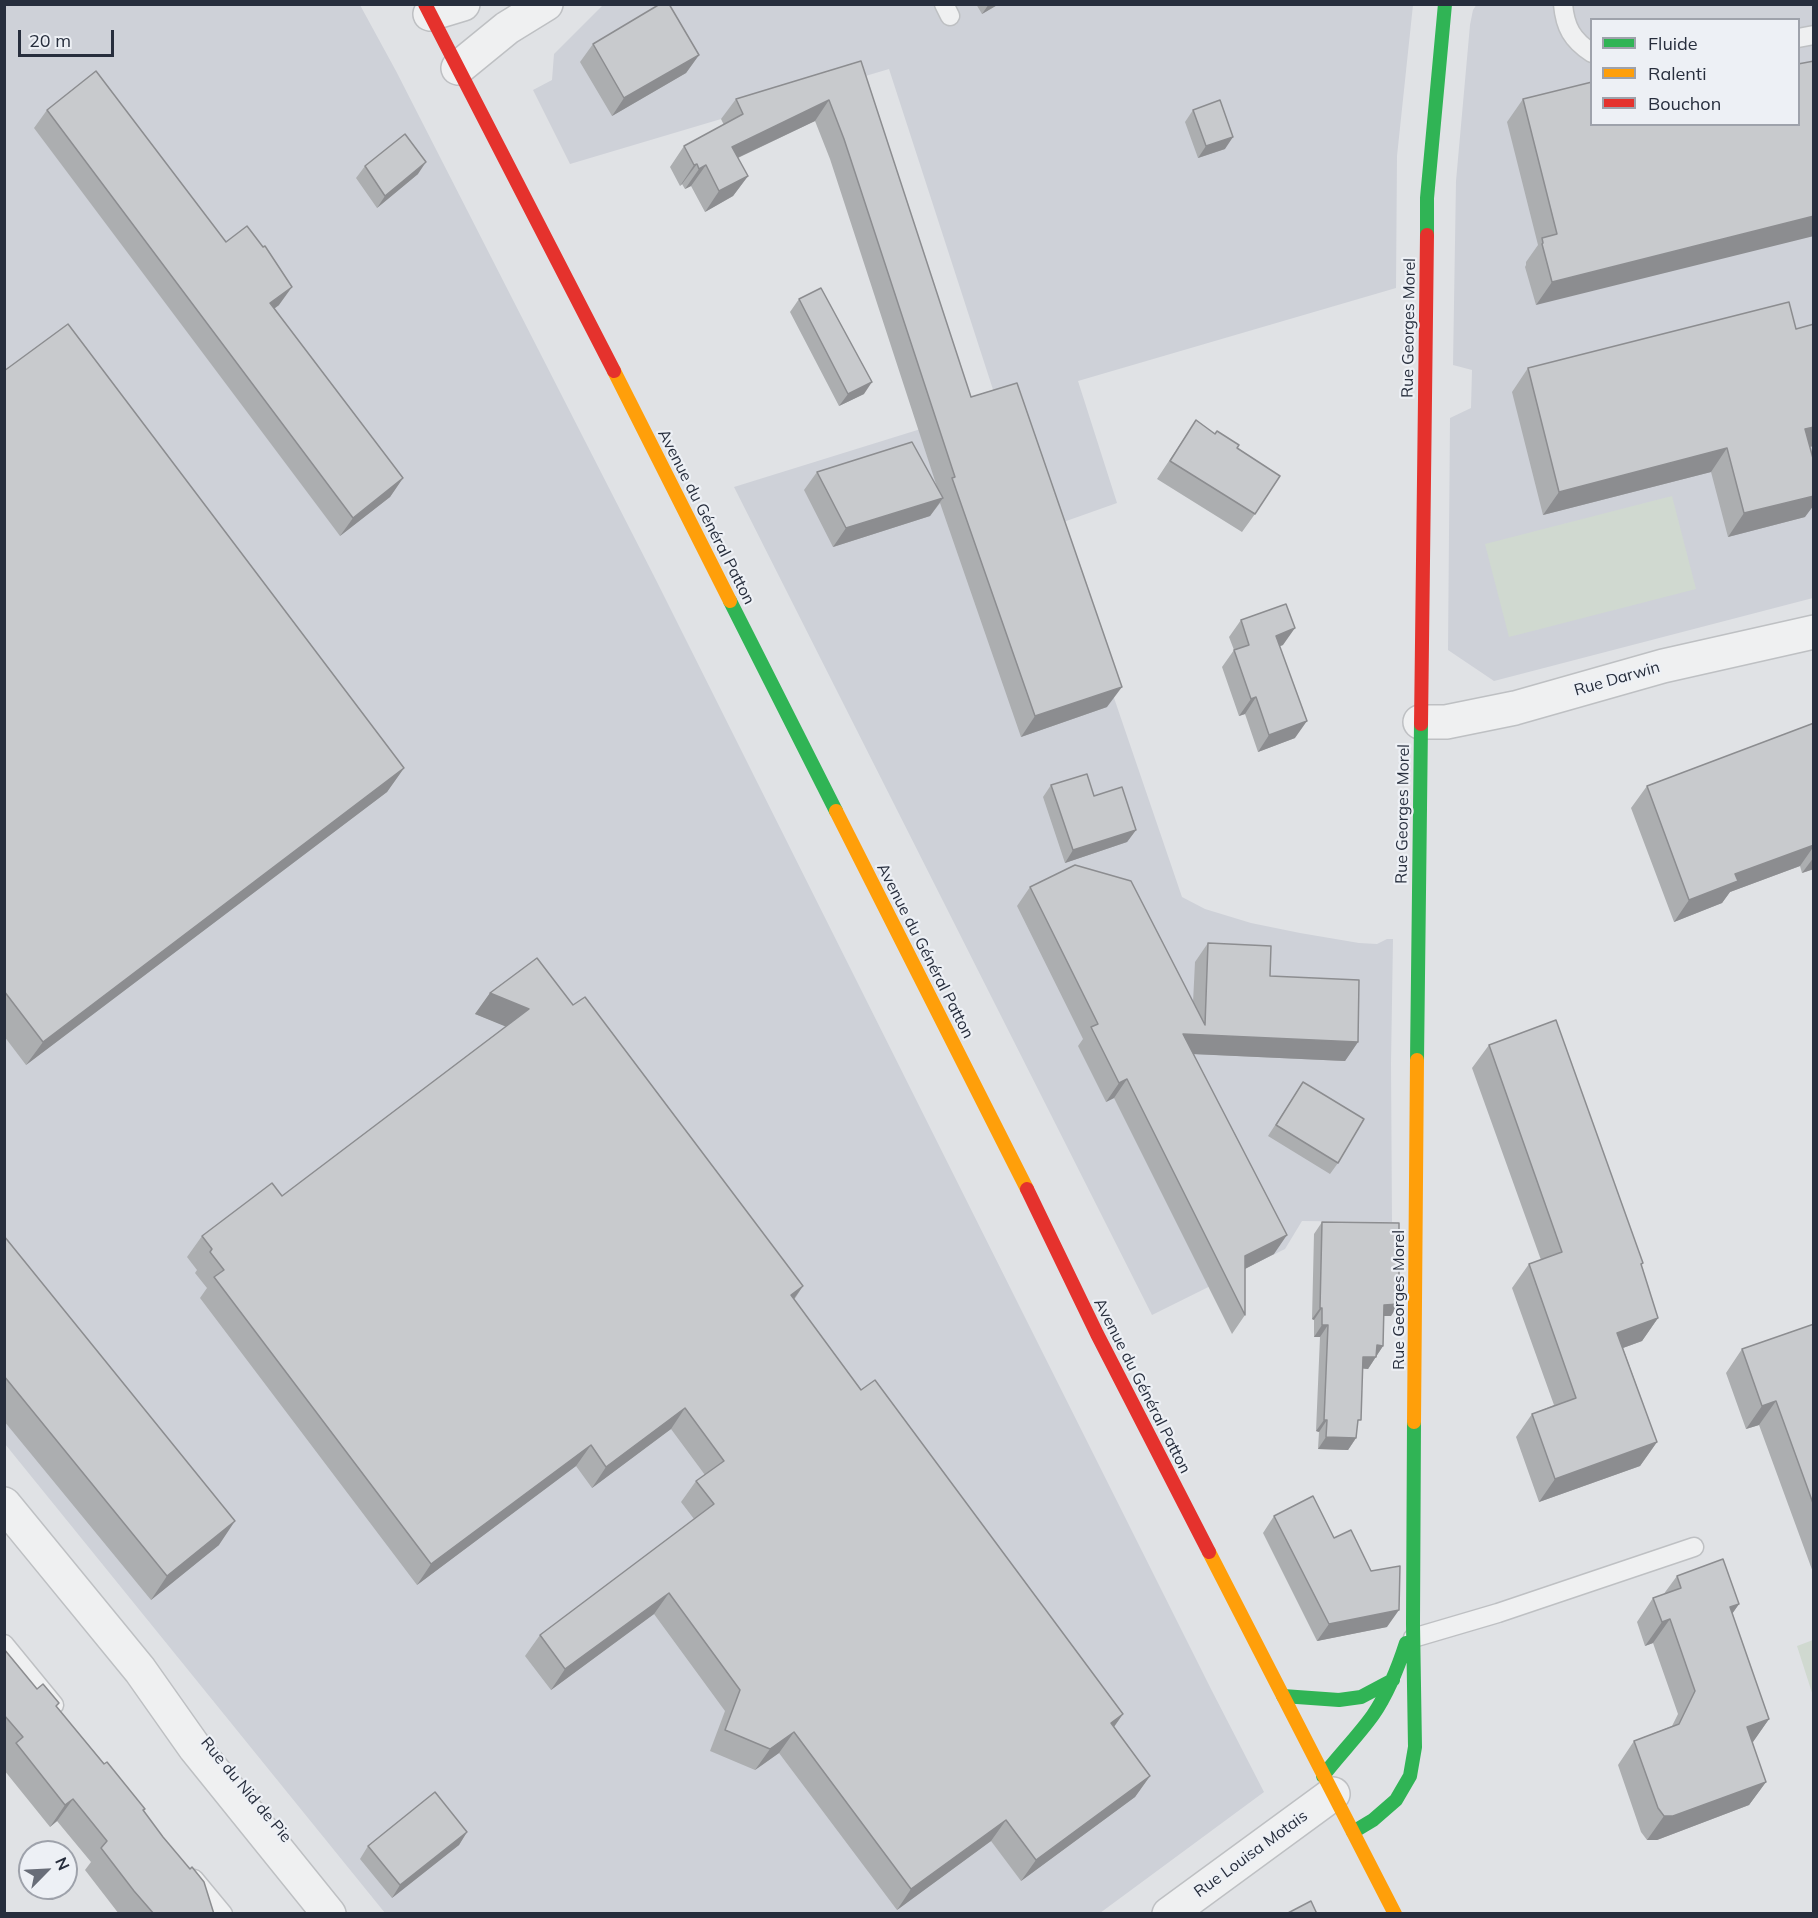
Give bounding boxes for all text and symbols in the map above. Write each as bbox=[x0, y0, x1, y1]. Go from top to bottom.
scale bar bbox=[21, 18, 117, 56]
legend bbox=[1590, 18, 1800, 126]
text: 20 m bbox=[29, 29, 71, 52]
text: Fluide bbox=[1648, 32, 1698, 55]
text: Ralenti bbox=[1648, 62, 1706, 85]
text: Bouchon bbox=[1648, 92, 1721, 115]
street label: Rue Georges Morel bbox=[1398, 258, 1420, 398]
street label: Avenue du Général Patton bbox=[653, 426, 759, 608]
street label: Rue Darwin bbox=[1572, 658, 1662, 700]
street label: Rue Georges Morel bbox=[1392, 744, 1414, 884]
street label: Avenue du Général Patton bbox=[872, 860, 978, 1042]
street label: Rue Georges Morel bbox=[1389, 1230, 1409, 1370]
street label: Avenue du Général Patton bbox=[1089, 1295, 1195, 1477]
street label: Rue du Nid de Pie bbox=[196, 1734, 296, 1846]
street label: Rue Louisa Motais bbox=[1191, 1806, 1311, 1902]
north arrow bbox=[18, 1840, 78, 1900]
text: N bbox=[51, 1854, 74, 1873]

